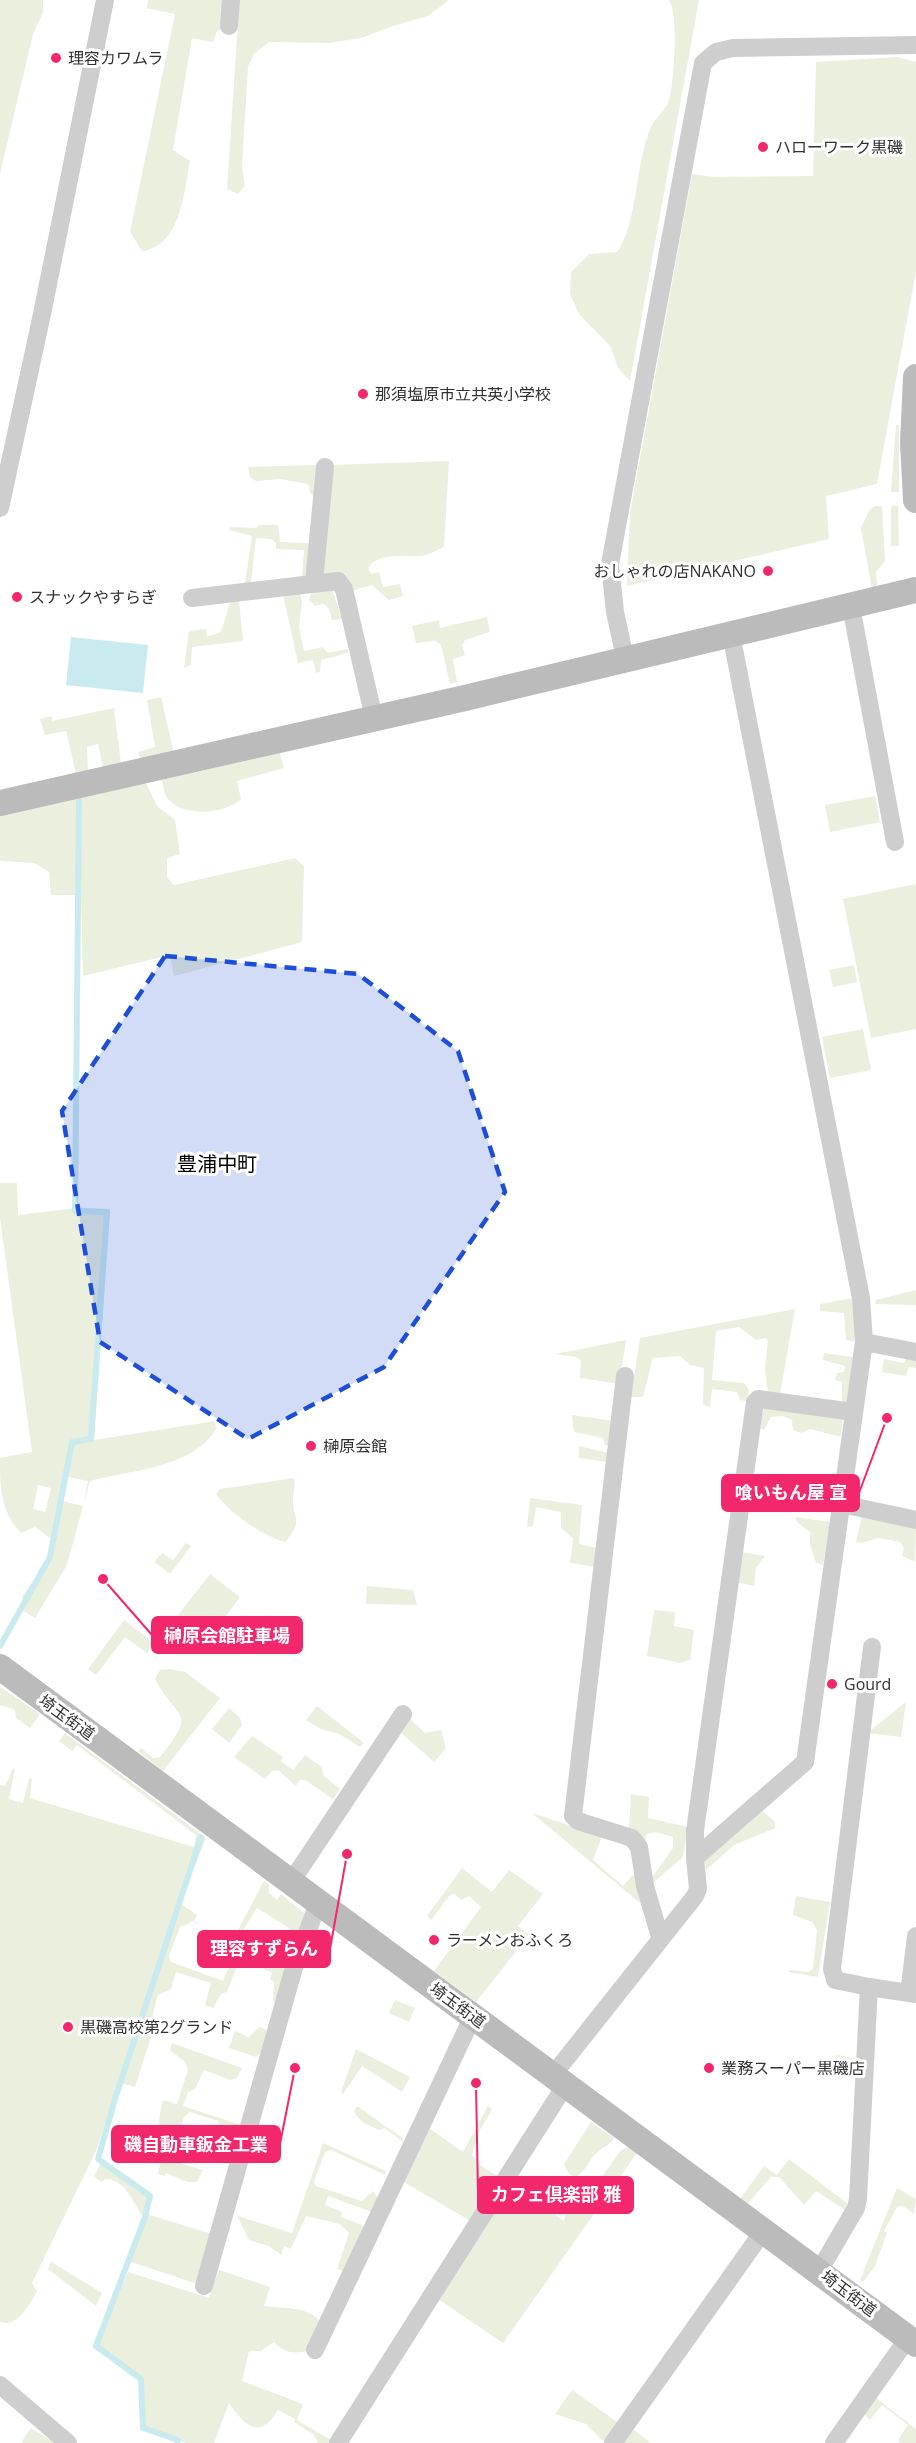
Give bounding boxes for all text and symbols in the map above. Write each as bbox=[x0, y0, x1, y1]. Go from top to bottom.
place label: 理容カワムラ bbox=[68, 47, 163, 69]
marker: 理容カワムラ bbox=[49, 51, 63, 65]
place label: ハローワーク黒磯 bbox=[775, 136, 903, 158]
marker: ハローワーク黒磯 bbox=[756, 140, 770, 154]
place label: 那須塩原市立共英小学校 bbox=[375, 383, 551, 405]
marker: 那須塩原市立共英小学校 bbox=[356, 387, 370, 401]
place label: おしゃれの店NAKANO bbox=[593, 560, 756, 582]
marker: おしゃれの店NAKANO bbox=[761, 564, 775, 578]
place label: スナックやすらぎ bbox=[29, 586, 157, 608]
marker: スナックやすらぎ bbox=[10, 590, 24, 604]
district label: 豊浦中町 bbox=[177, 1150, 257, 1177]
place label: 榊原会館 bbox=[323, 1435, 387, 1457]
marker: 榊原会館 bbox=[304, 1439, 318, 1453]
callout: 喰いもん屋 宣 bbox=[722, 1475, 859, 1511]
text: 喰いもん屋 宣 bbox=[735, 1480, 847, 1504]
callout: 榊原会館駐車場 bbox=[152, 1617, 302, 1653]
text: 榊原会館駐車場 bbox=[164, 1623, 290, 1647]
place label: Gourd bbox=[844, 1673, 891, 1695]
marker: Gourd bbox=[825, 1677, 839, 1691]
street label: 埼玉街道 bbox=[35, 1689, 99, 1745]
place label: ラーメンおふくろ bbox=[446, 1929, 573, 1951]
callout: 理容すずらん bbox=[198, 1931, 330, 1967]
marker: ラーメンおふくろ bbox=[427, 1933, 441, 1947]
text: 理容すずらん bbox=[210, 1936, 318, 1960]
street label: 埼玉街道 bbox=[426, 1977, 490, 2033]
place label: 黒磯高校第2グランド bbox=[80, 2016, 233, 2038]
marker: 黒磯高校第2グランド bbox=[61, 2020, 75, 2034]
place label: 業務スーパー黒磯店 bbox=[721, 2057, 865, 2079]
marker: 業務スーパー黒磯店 bbox=[702, 2061, 716, 2075]
callout: 磯自動車鈑金工業 bbox=[112, 2126, 280, 2162]
text: 磯自動車鈑金工業 bbox=[124, 2132, 268, 2156]
callout: カフェ倶楽部 雅 bbox=[478, 2177, 633, 2213]
text: カフェ倶楽部 雅 bbox=[491, 2182, 621, 2206]
street label: 埼玉街道 bbox=[817, 2265, 881, 2321]

